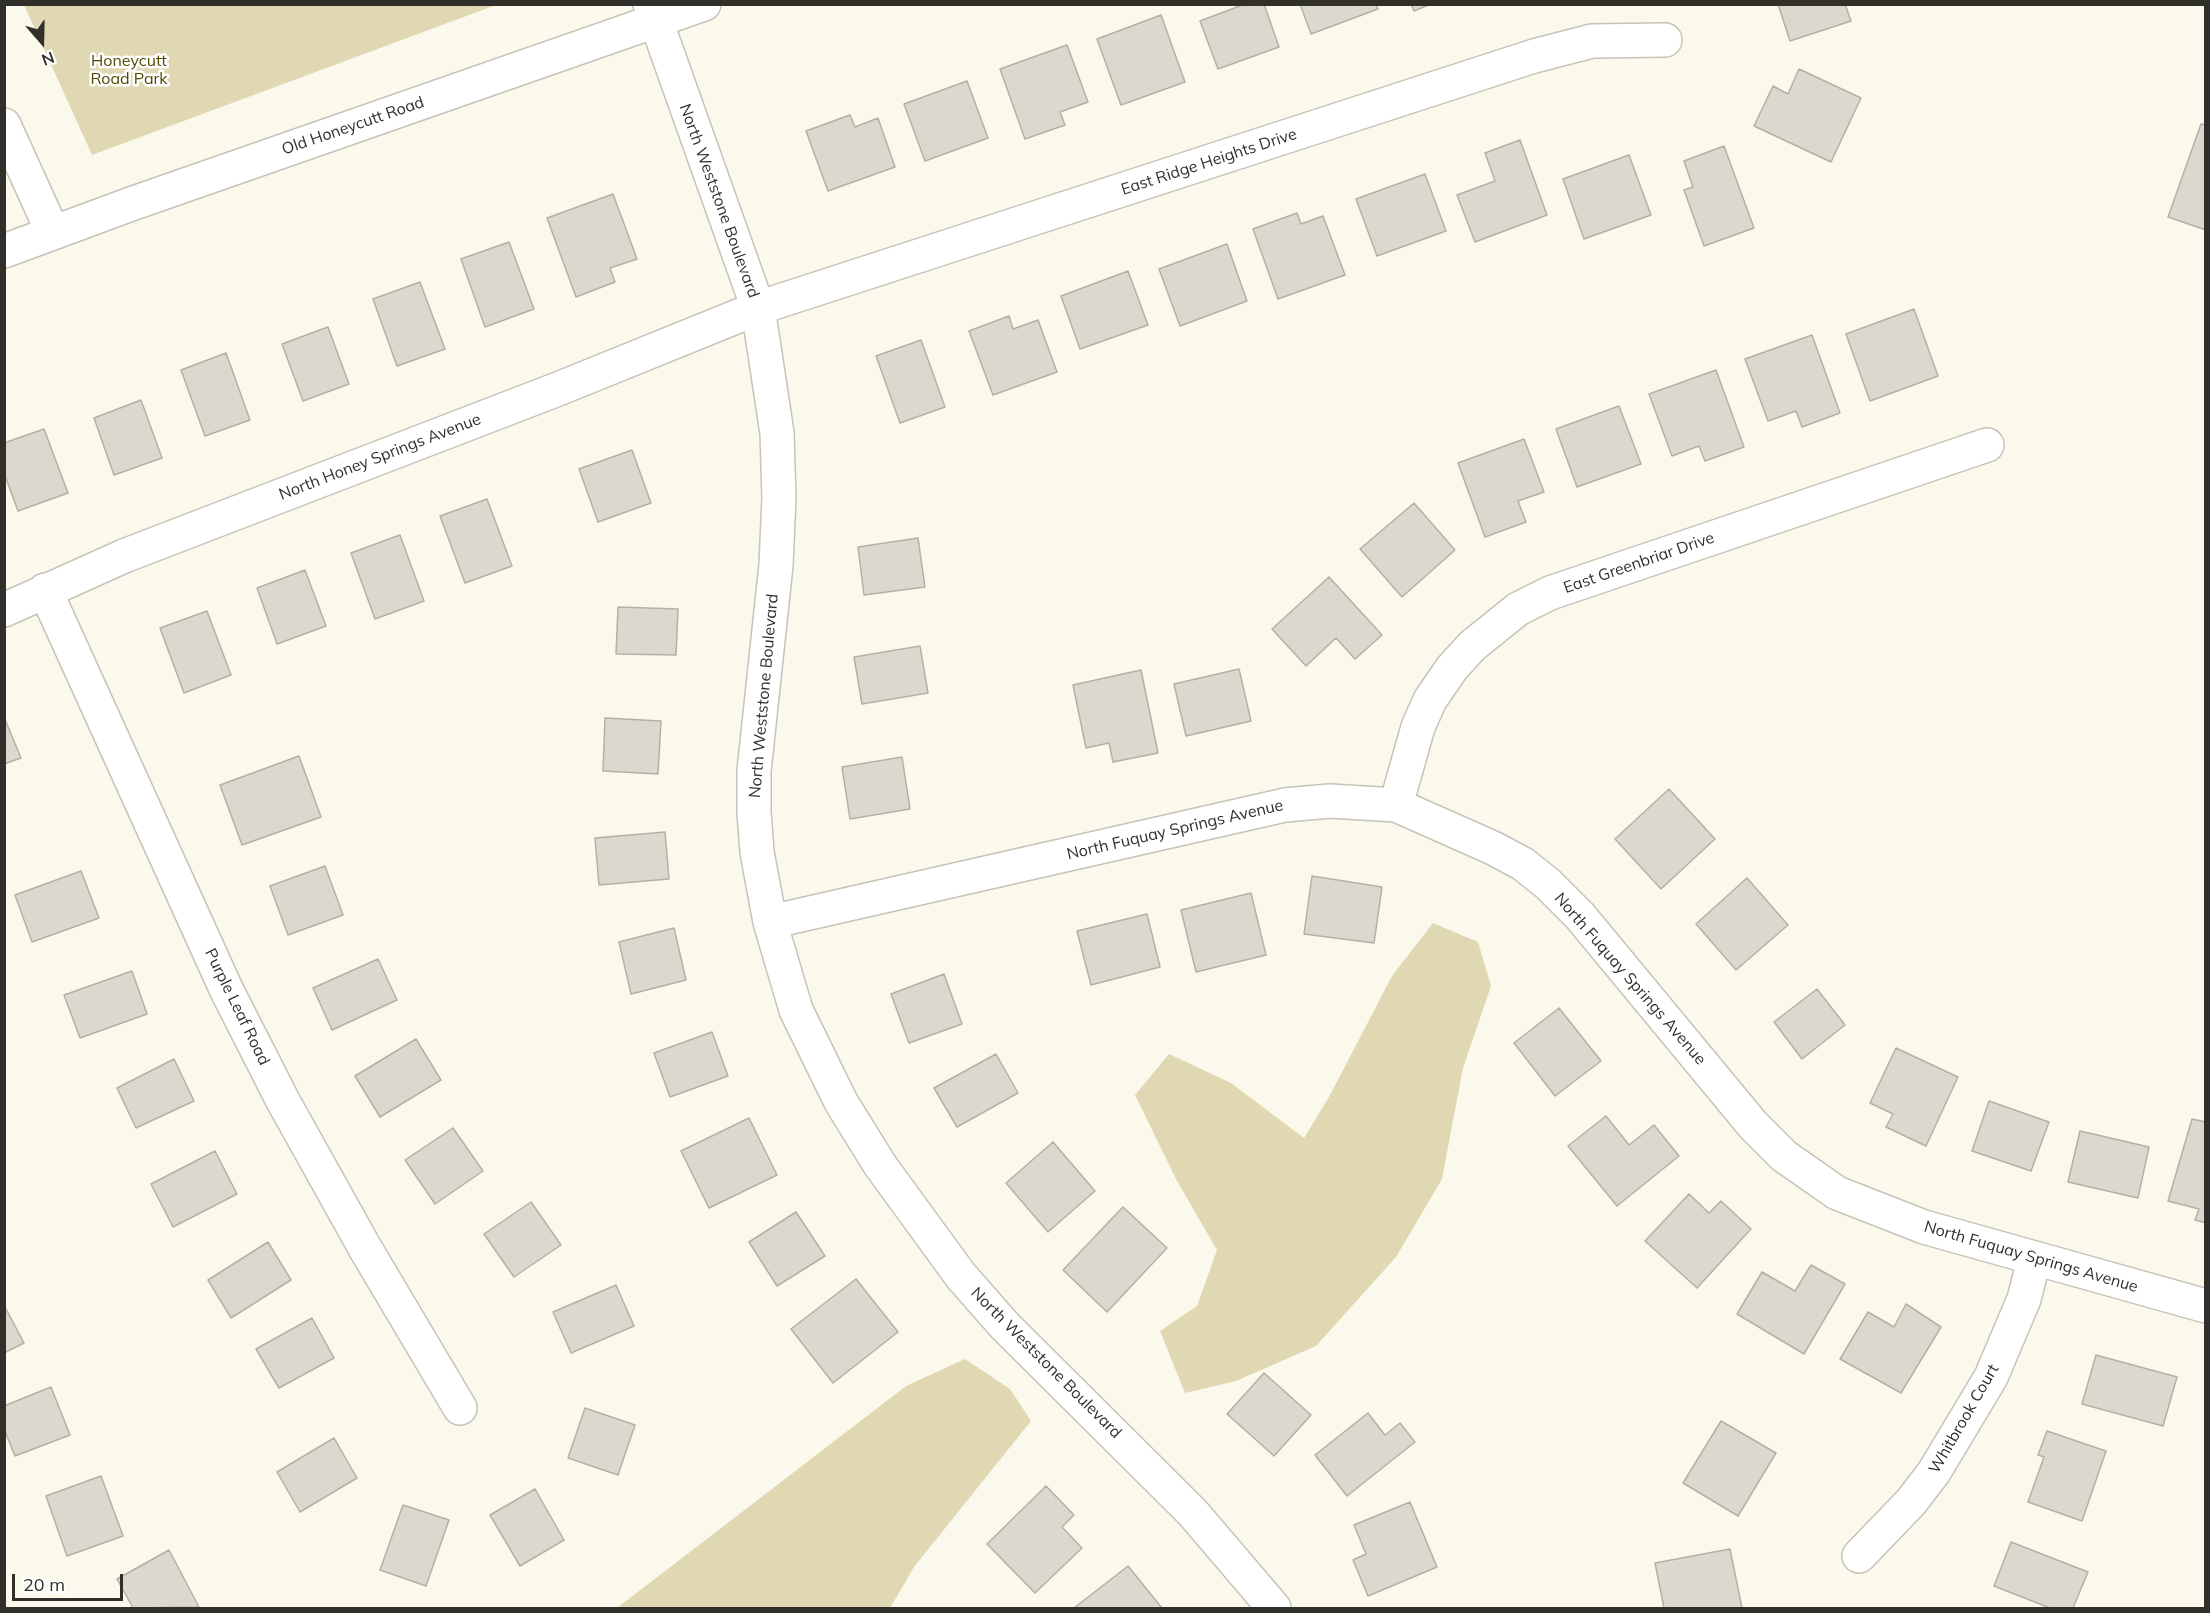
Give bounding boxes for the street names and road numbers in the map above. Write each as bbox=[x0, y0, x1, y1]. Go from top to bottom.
street label: Old Honeycutt Road bbox=[279, 93, 427, 159]
street label: North Weststone Boulevard bbox=[675, 101, 763, 301]
street label: East Ridge Heights Drive bbox=[1119, 124, 1299, 200]
street label: North Honey Springs Avenue bbox=[276, 410, 484, 504]
street label: East Greenbriar Drive bbox=[1561, 528, 1717, 598]
street label: North Weststone Boulevard bbox=[745, 593, 783, 799]
street label: North Fuquay Springs Avenue bbox=[1065, 796, 1285, 864]
street label: North Fuquay Springs Avenue bbox=[1550, 889, 1710, 1069]
street label: Purple Leaf Road bbox=[200, 946, 274, 1068]
street label: North Fuquay Springs Avenue bbox=[1922, 1217, 2140, 1297]
street label: North Weststone Boulevard bbox=[967, 1284, 1125, 1442]
street label: Whitbrook Court bbox=[1925, 1361, 2003, 1477]

